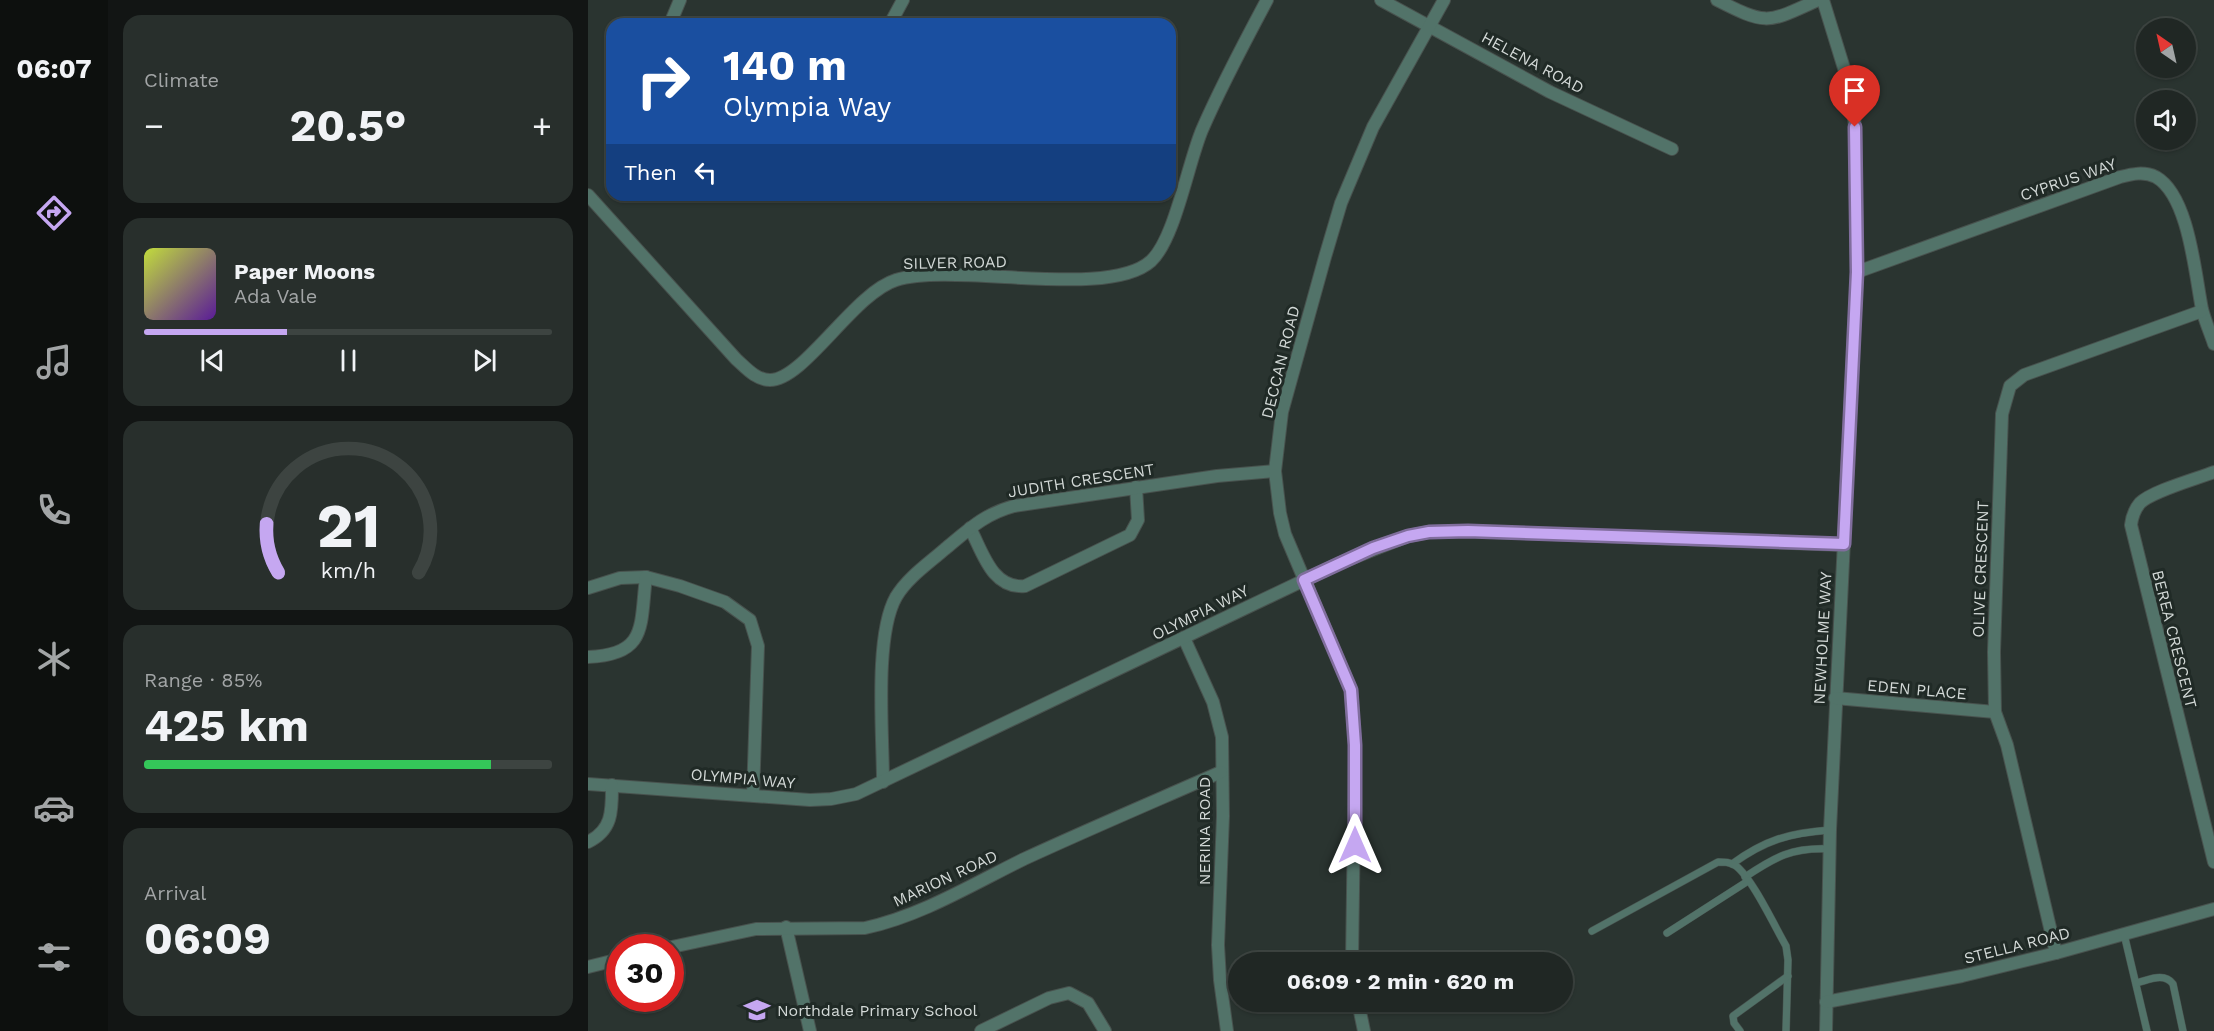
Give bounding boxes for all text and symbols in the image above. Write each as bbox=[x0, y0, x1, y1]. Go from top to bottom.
north arrow bbox=[2136, 18, 2196, 78]
map controls bbox=[2136, 18, 2196, 150]
street label: HELENA ROAD bbox=[1478, 28, 1587, 97]
text: 140 m bbox=[723, 41, 847, 90]
icon: right bbox=[624, 42, 702, 120]
text: 06:07 bbox=[16, 53, 92, 85]
pin bbox=[1829, 65, 1880, 127]
text: Climate bbox=[144, 68, 219, 92]
icon: arrive bbox=[1838, 74, 1871, 107]
button: sound bbox=[2136, 90, 2196, 150]
text: Olympia Way bbox=[723, 91, 891, 123]
text: 20.5° bbox=[290, 99, 406, 152]
text: − bbox=[144, 106, 164, 145]
text: + bbox=[532, 106, 552, 145]
street label: CYPRUS WAY bbox=[2018, 154, 2119, 205]
icon: left bbox=[689, 156, 722, 189]
text: Then bbox=[624, 160, 677, 185]
icon: directions bbox=[33, 192, 75, 234]
street label: SILVER ROAD bbox=[903, 252, 1007, 273]
text: Paper Moons bbox=[234, 259, 375, 284]
text: Ada Vale bbox=[234, 284, 317, 308]
street label: DECCAN ROAD bbox=[1257, 304, 1304, 420]
icon: music bbox=[33, 341, 75, 383]
icon: previous bbox=[196, 344, 229, 377]
icon: pause bbox=[332, 344, 365, 377]
icon: next bbox=[468, 344, 501, 377]
street label: JUDITH CRESCENT bbox=[1006, 459, 1156, 501]
icon: phone bbox=[33, 489, 75, 531]
text: 21 bbox=[316, 489, 380, 562]
street label: OLIVE CRESCENT bbox=[1969, 500, 1992, 638]
text: km/h bbox=[320, 558, 376, 583]
street label: BEREA CRESCENT bbox=[2148, 568, 2201, 710]
street label: NEWHOLME WAY bbox=[1810, 571, 1835, 705]
street label: OLYMPIA WAY bbox=[1149, 581, 1252, 644]
icon: climate bbox=[33, 638, 75, 680]
text: Range · 85% bbox=[144, 668, 262, 692]
street label: EDEN PLACE bbox=[1866, 676, 1968, 703]
text: 425 km bbox=[144, 699, 309, 752]
street label: OLYMPIA WAY bbox=[690, 764, 796, 793]
street label: NERINA ROAD bbox=[1195, 777, 1214, 885]
icon: car bbox=[33, 787, 75, 829]
position arrow bbox=[1323, 813, 1387, 877]
street label: MARION ROAD bbox=[890, 846, 1000, 911]
text: Arrival bbox=[144, 881, 206, 905]
text: 06:09 bbox=[144, 912, 271, 965]
street label: STELLA ROAD bbox=[1962, 923, 2072, 968]
speed limit sign: 30 bbox=[606, 934, 684, 1012]
icon: filters bbox=[33, 936, 75, 978]
text: 06:09 · 2 min · 620 m bbox=[1287, 969, 1514, 994]
school or university icon: Northdale Primary School bbox=[742, 995, 772, 1025]
place label: Northdale Primary School bbox=[777, 1001, 978, 1020]

